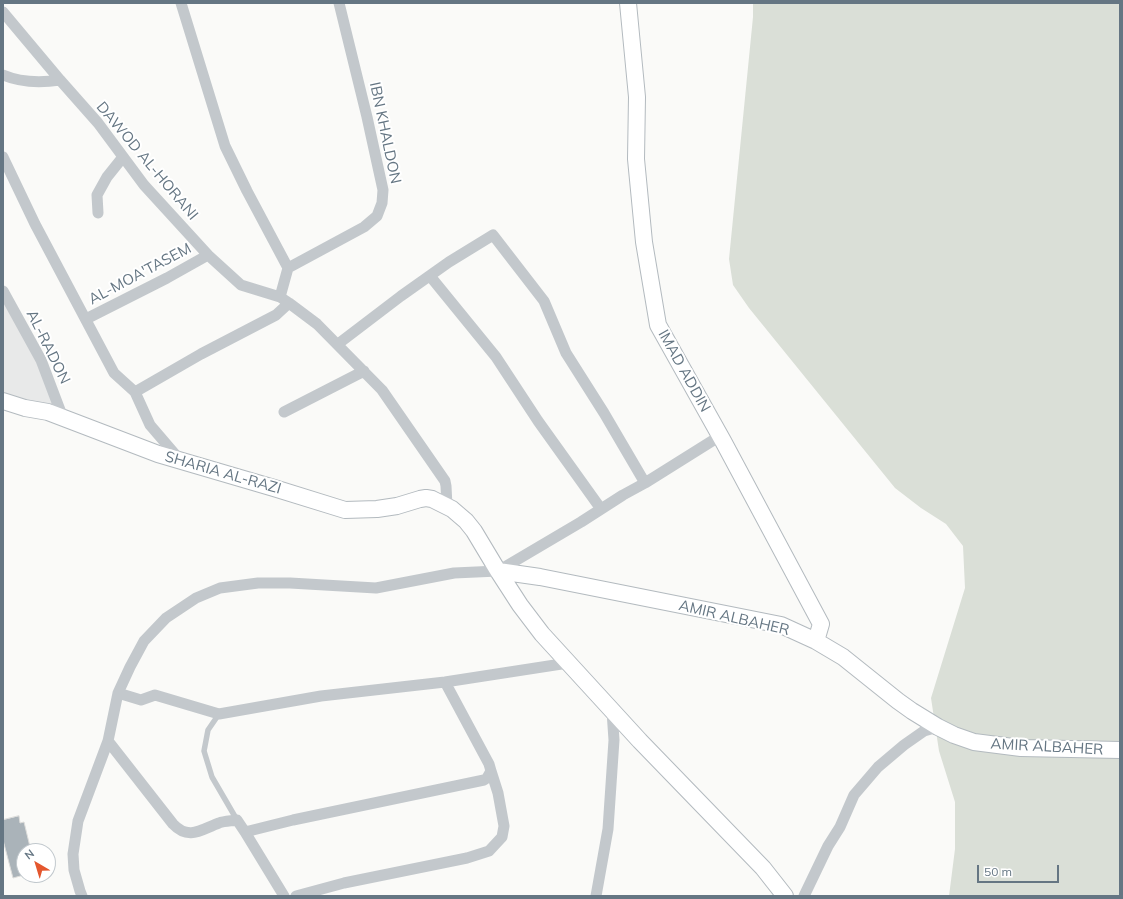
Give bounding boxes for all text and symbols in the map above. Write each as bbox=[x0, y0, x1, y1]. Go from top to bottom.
street label: IBN KHALDON bbox=[365, 81, 405, 185]
street label: DAWOD AL-HORANI bbox=[92, 98, 202, 224]
street label: AL-MOA'TASEM bbox=[86, 239, 194, 309]
street label: AL-RADON bbox=[22, 307, 74, 387]
street label: IMAD ADDIN bbox=[654, 327, 714, 415]
street label: SHARIA AL-RAZI bbox=[163, 448, 283, 498]
street label: AMIR ALBAHER bbox=[677, 597, 791, 639]
street label: AMIR ALBAHER bbox=[990, 735, 1104, 759]
north arrow bbox=[16, 843, 56, 883]
text: N bbox=[22, 846, 37, 862]
scale bar bbox=[979, 857, 1061, 883]
text: 50 m bbox=[984, 864, 1012, 879]

